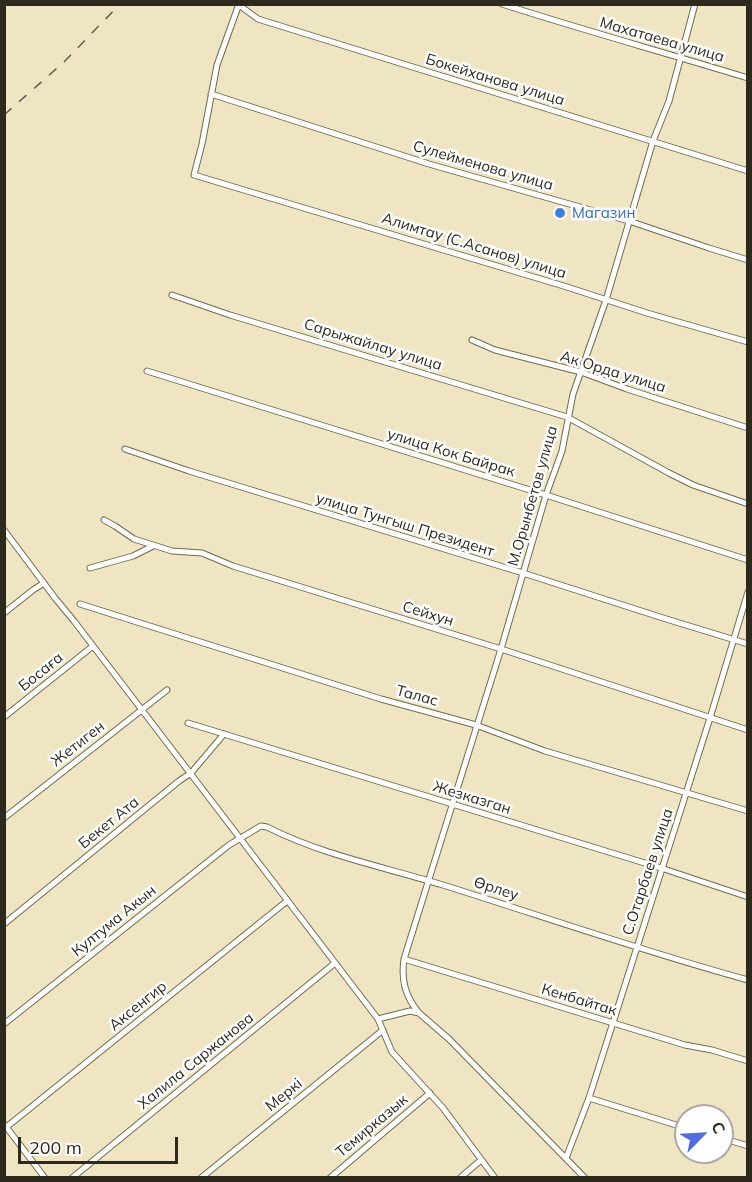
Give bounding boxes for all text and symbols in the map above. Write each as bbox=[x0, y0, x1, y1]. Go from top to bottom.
street label: Махатаева улица bbox=[598, 14, 726, 66]
street label: Бокейханова улица bbox=[423, 50, 567, 110]
street label: Сулейменова улица bbox=[411, 137, 555, 195]
place label: Магазин bbox=[572, 204, 635, 222]
marker: Магазин bbox=[553, 206, 567, 220]
street label: Алимтау (С.Асанов) улица bbox=[380, 209, 568, 283]
street label: Сарыжайлау улица bbox=[302, 315, 444, 375]
street label: Ак Орда улица bbox=[558, 347, 668, 397]
street label: М.Орынбетов улица bbox=[504, 424, 562, 568]
street label: улица Кок Байрак bbox=[385, 425, 517, 481]
street label: улица Тунгыш Президент bbox=[314, 489, 496, 561]
street label: Сейхун bbox=[400, 598, 456, 630]
street label: Босаға bbox=[15, 649, 67, 695]
street label: Талас bbox=[394, 682, 440, 710]
street label: Жетиген bbox=[48, 718, 108, 770]
street label: Жезказган bbox=[431, 778, 513, 818]
street label: Бекет Ата bbox=[75, 793, 143, 853]
street label: С.Отарбаев улица bbox=[619, 806, 677, 938]
street label: Өрлеу bbox=[471, 873, 521, 905]
street label: Култума Акын bbox=[68, 881, 160, 961]
street label: Аксенгир bbox=[106, 977, 170, 1035]
street label: Кенбайтак bbox=[539, 980, 619, 1020]
street label: Халила Саржанова bbox=[135, 1009, 257, 1113]
street label: Меркі bbox=[262, 1075, 306, 1115]
street label: Темирказык bbox=[332, 1091, 412, 1161]
north arrow bbox=[674, 1104, 734, 1164]
text: С bbox=[707, 1118, 730, 1137]
scale bar bbox=[21, 1125, 182, 1163]
text: 200 m bbox=[29, 1136, 82, 1159]

